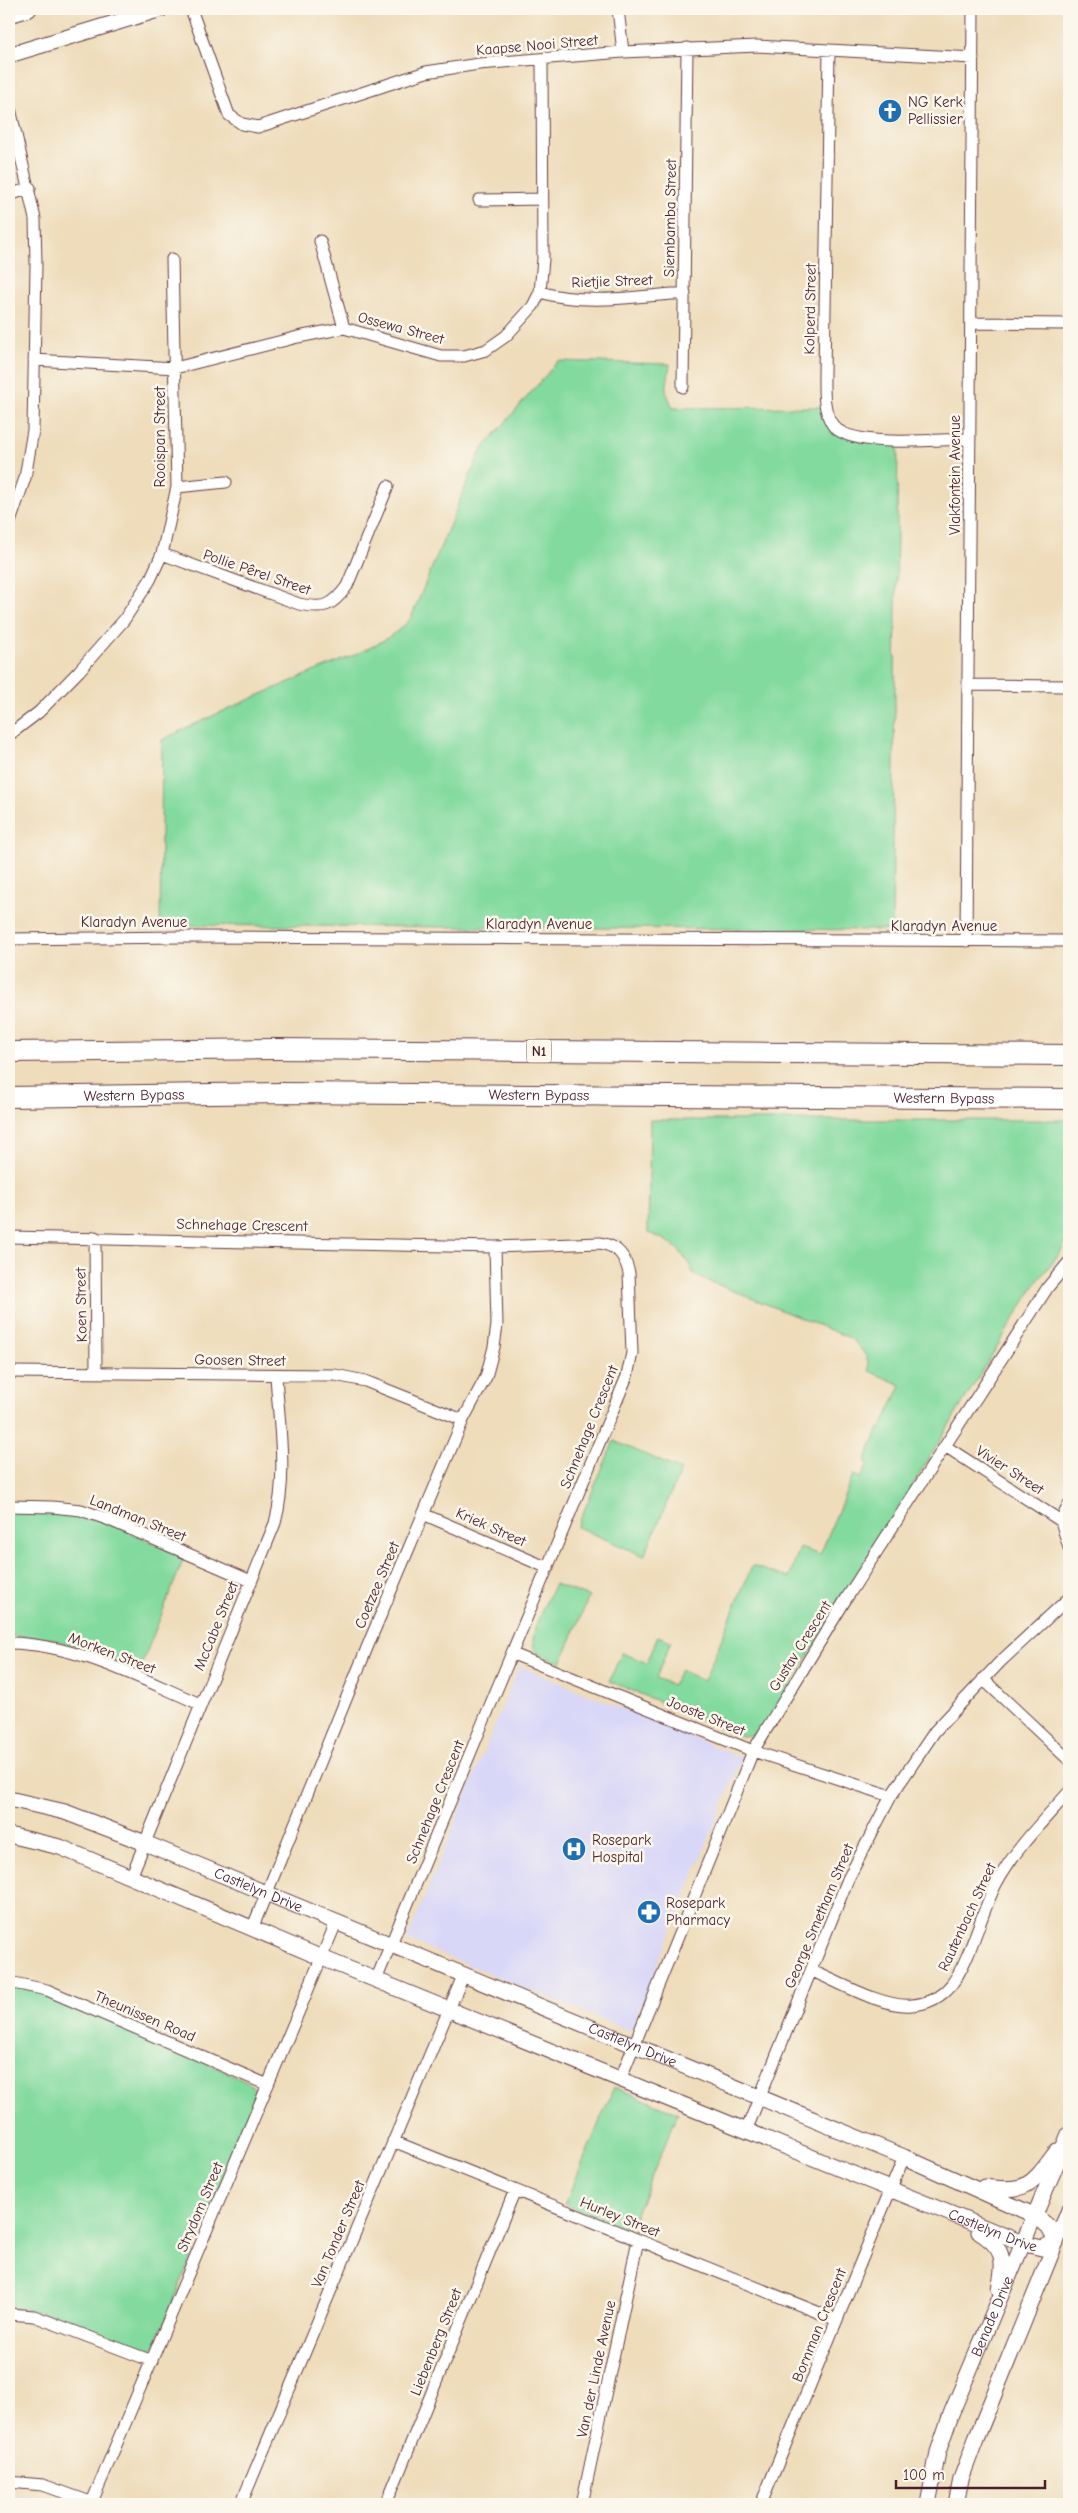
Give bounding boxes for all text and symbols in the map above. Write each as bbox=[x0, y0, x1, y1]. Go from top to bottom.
street label: Kaapse Nooi Street bbox=[475, 31, 599, 59]
place label: NG Kerk Pellissier bbox=[908, 93, 963, 128]
church icon: NG Kerk Pellissier bbox=[877, 98, 903, 124]
street label: Siembamba Street bbox=[660, 158, 680, 277]
street label: Kolperd Street bbox=[800, 263, 820, 355]
street label: Rietjie Street bbox=[571, 271, 654, 291]
street label: Ossewa Street bbox=[356, 308, 447, 348]
street label: Rooispan Street bbox=[151, 386, 169, 487]
street label: Vlakfontein Avenue bbox=[946, 414, 964, 535]
street label: Pollie Pêrel Street bbox=[201, 545, 314, 599]
street label: Klaradyn Avenue bbox=[81, 913, 188, 931]
street label: Klaradyn Avenue bbox=[486, 915, 593, 933]
street label: Klaradyn Avenue bbox=[891, 917, 998, 935]
road number: N1 bbox=[526, 1040, 552, 1062]
street label: Western Bypass bbox=[84, 1085, 184, 1105]
street label: Western Bypass bbox=[489, 1086, 589, 1104]
street label: Western Bypass bbox=[894, 1089, 994, 1107]
street label: Schnehage Crescent bbox=[176, 1215, 309, 1235]
street label: Koen Street bbox=[71, 1267, 91, 1343]
street label: Goosen Street bbox=[194, 1350, 286, 1370]
street label: Schnehage Crescent bbox=[556, 1362, 622, 1491]
street label: Vivier Street bbox=[973, 1441, 1048, 1499]
street label: Landman Street bbox=[87, 1491, 189, 1546]
street label: Kriek Street bbox=[453, 1504, 530, 1551]
street label: Coetzee Street bbox=[351, 1538, 404, 1631]
street label: McCabe Street bbox=[190, 1578, 242, 1673]
street label: Gustav Crescent bbox=[765, 1597, 835, 1695]
street label: Morken Street bbox=[66, 1628, 159, 1678]
street label: Jooste Street bbox=[664, 1692, 748, 1740]
street label: Schnehage Crescent bbox=[402, 1737, 468, 1866]
place label: Rosepark Hospital bbox=[592, 1831, 652, 1866]
hospital icon: Rosepark Hospital bbox=[561, 1836, 587, 1862]
street label: George Smetham Street bbox=[780, 1840, 858, 1991]
street label: Rautenbach Street bbox=[934, 1859, 1000, 1974]
street label: Castlelyn Drive bbox=[212, 1864, 306, 1916]
place label: Rosepark Pharmacy bbox=[666, 1894, 731, 1929]
pharmacy icon: Rosepark Pharmacy bbox=[636, 1899, 662, 1925]
street label: Theunissen Road bbox=[92, 1987, 198, 2045]
street label: Castlelyn Drive bbox=[586, 2018, 680, 2071]
street label: Strydom Street bbox=[173, 2159, 227, 2255]
street label: Van Tonder Street bbox=[307, 2177, 369, 2290]
street label: Hurley Street bbox=[577, 2193, 663, 2241]
street label: Castlelyn Drive bbox=[946, 2205, 1039, 2256]
street label: Bornman Crescent bbox=[788, 2265, 850, 2384]
street label: Benade Drive bbox=[967, 2273, 1017, 2359]
street label: Liebenberg Street bbox=[406, 2285, 466, 2398]
street label: Van der Linde Avenue bbox=[573, 2298, 619, 2439]
scale bar bbox=[896, 2458, 1044, 2490]
text: 100 m bbox=[903, 2466, 945, 2484]

